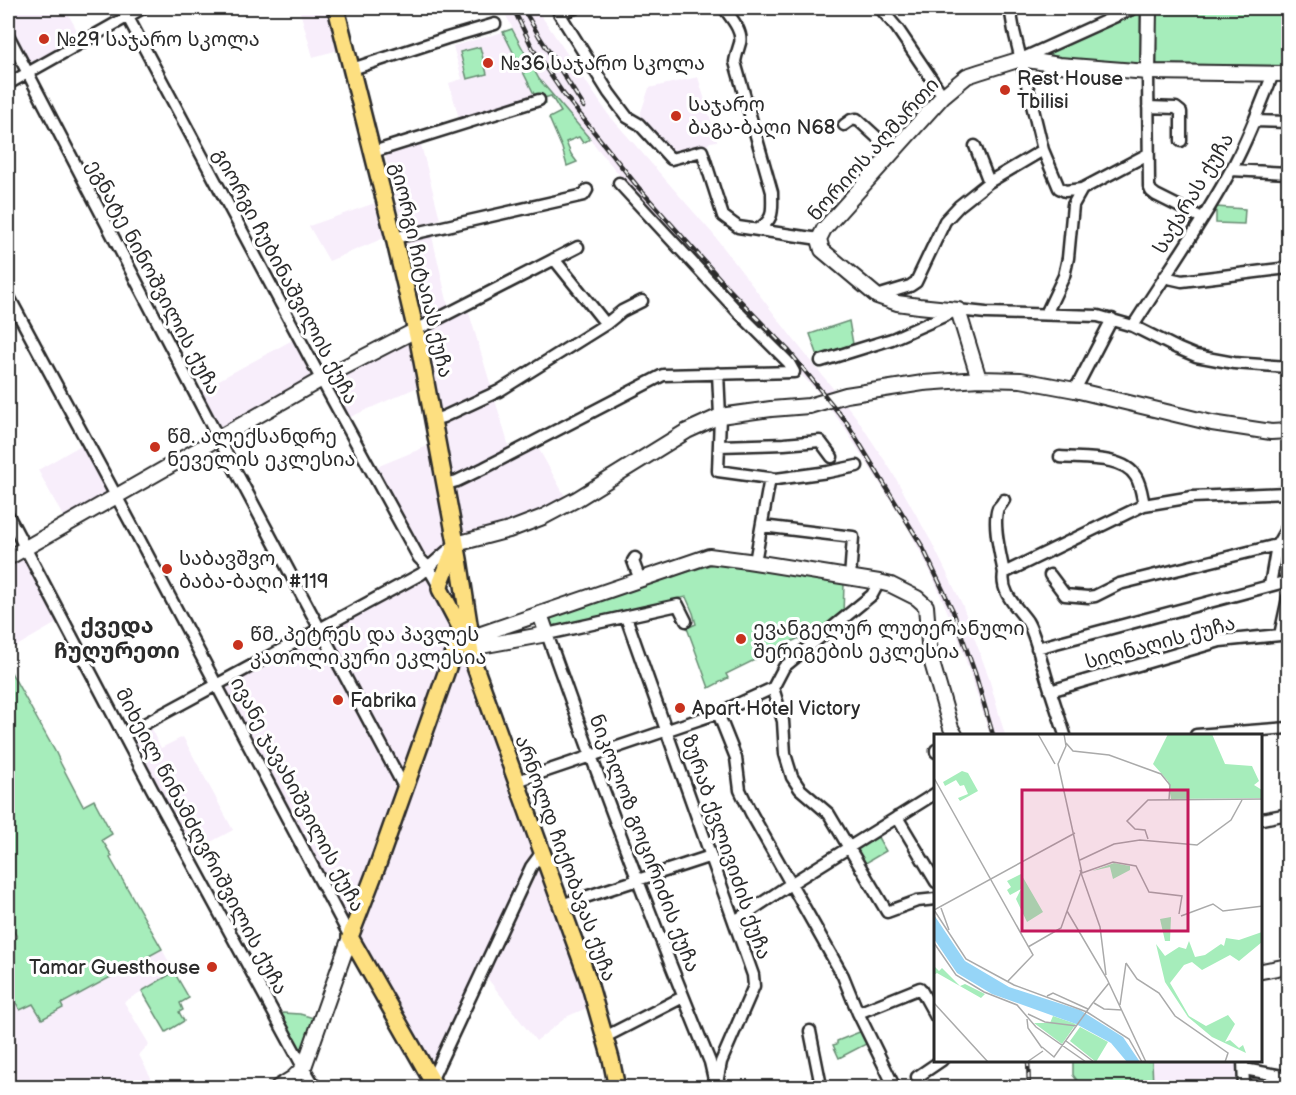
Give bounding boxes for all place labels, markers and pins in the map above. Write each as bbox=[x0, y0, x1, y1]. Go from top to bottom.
place label: №29 საჯარო სკოლა bbox=[56, 28, 260, 52]
marker: №29 საჯარო სკოლა bbox=[37, 32, 51, 46]
place label: №36 საჯარო სკოლა bbox=[500, 52, 705, 76]
marker: №36 საჯარო სკოლა bbox=[481, 56, 495, 70]
place label: Rest House Tbilisi bbox=[1017, 67, 1123, 114]
marker: Rest House Tbilisi bbox=[998, 83, 1012, 97]
place label: საჯარო ბაგა-ბაღი N68 bbox=[688, 93, 836, 140]
marker: საჯარო ბაგა-ბაღი N68 bbox=[669, 109, 683, 123]
place label: წმ. ალექსანდრე ნეველის ეკლესია bbox=[167, 425, 356, 472]
marker: წმ. ალექსანდრე ნეველის ეკლესია bbox=[148, 440, 162, 454]
place label: საბავშვო ბაბა-ბაღი #119 bbox=[179, 547, 328, 594]
marker: საბავშვო ბაბა-ბაღი #119 bbox=[160, 562, 174, 576]
place label: ევანგელურ ლუთერანული შერიგების ეკლესია bbox=[753, 617, 1025, 664]
place label: წმ. პეტრეს და პავლეს კათოლიკური ეკლესია bbox=[250, 623, 486, 670]
marker: ევანგელურ ლუთერანული შერიგების ეკლესია bbox=[734, 632, 748, 646]
marker: წმ. პეტრეს და პავლეს კათოლიკური ეკლესია bbox=[231, 638, 245, 652]
place label: Fabrika bbox=[350, 689, 417, 713]
marker: Fabrika bbox=[331, 693, 345, 707]
place label: Apart Hotel Victory bbox=[692, 697, 860, 721]
marker: Apart Hotel Victory bbox=[673, 701, 687, 715]
place label: Tamar Guesthouse bbox=[29, 956, 200, 980]
marker: Tamar Guesthouse bbox=[205, 960, 219, 974]

